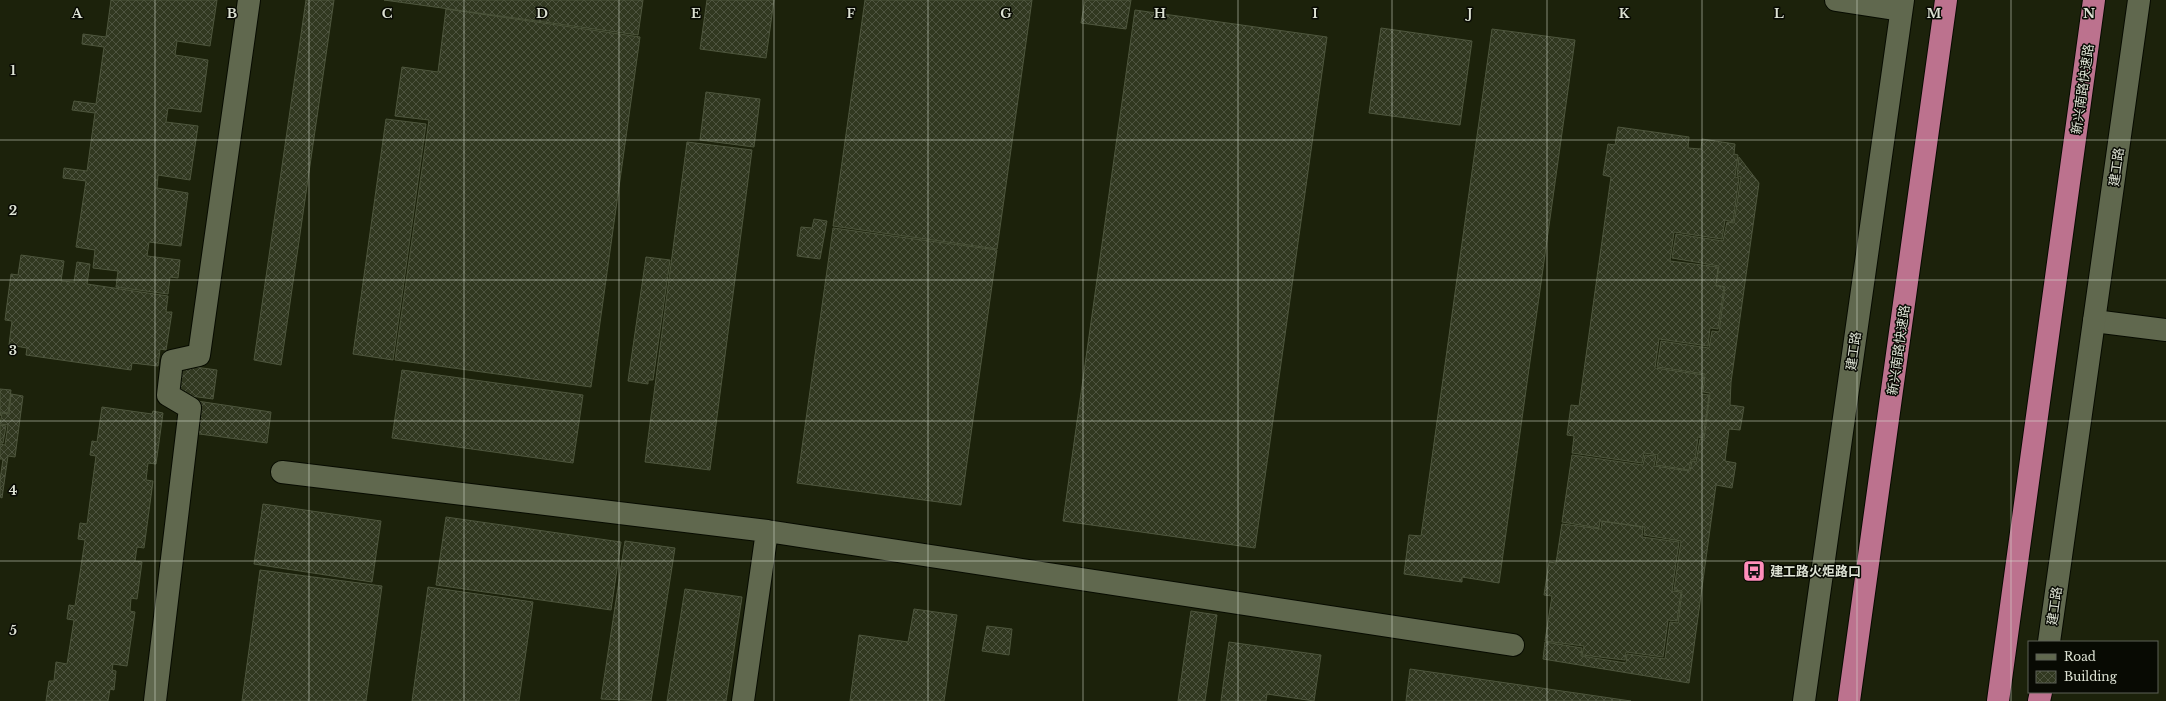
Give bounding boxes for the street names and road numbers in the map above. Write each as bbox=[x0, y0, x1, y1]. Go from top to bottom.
street label: 新兴南路快速路 bbox=[2068, 43, 2097, 135]
street label: 建工路 bbox=[2105, 147, 2128, 188]
street label: 新兴南路快速路 bbox=[1884, 304, 1913, 396]
street label: 建工路 bbox=[1842, 331, 1865, 372]
street label: 建工路 bbox=[2043, 586, 2066, 627]

